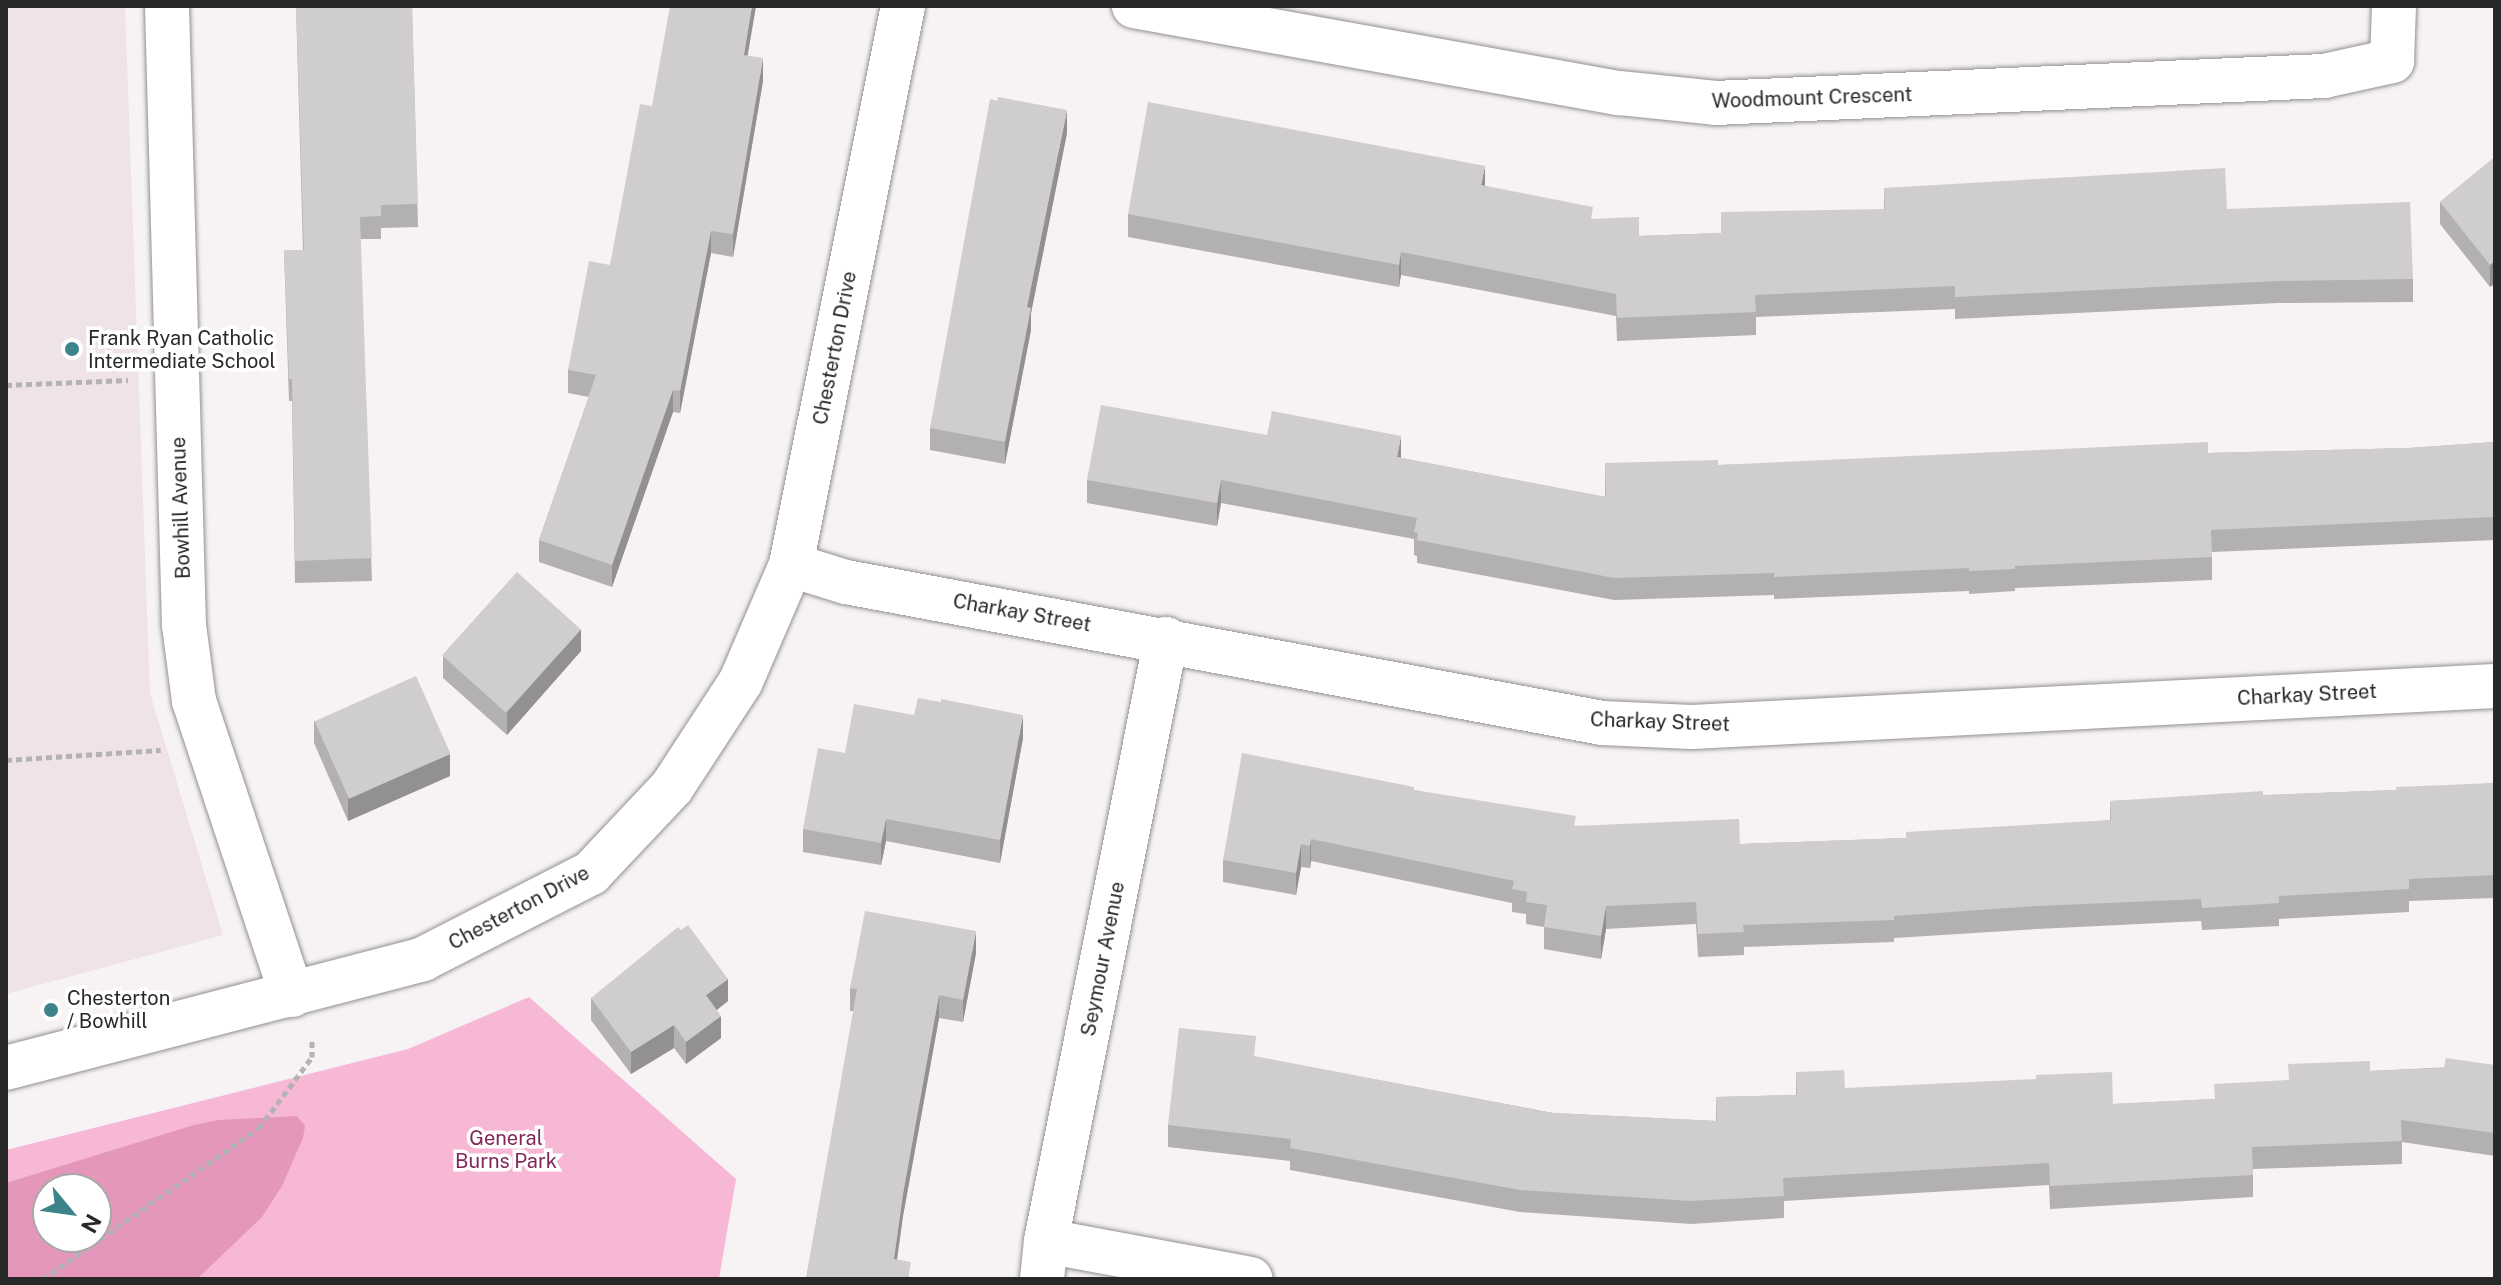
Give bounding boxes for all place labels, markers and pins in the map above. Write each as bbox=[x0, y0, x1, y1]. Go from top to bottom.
place label: Frank Ryan Catholic Intermediate School bbox=[88, 326, 276, 373]
marker: Frank Ryan Catholic Intermediate School bbox=[63, 340, 81, 358]
place label: Chesterton / Bowhill bbox=[67, 986, 170, 1033]
marker: Chesterton / Bowhill bbox=[42, 1001, 60, 1019]

